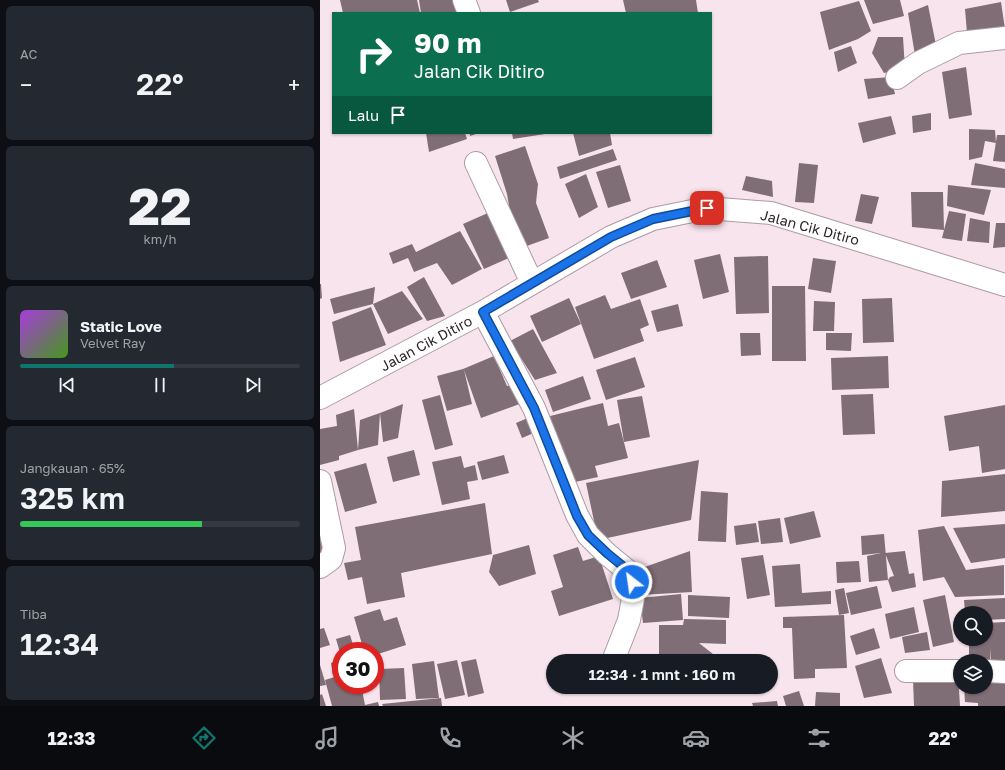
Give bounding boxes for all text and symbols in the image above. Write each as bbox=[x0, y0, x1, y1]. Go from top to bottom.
text: 90 m bbox=[414, 26, 481, 59]
icon: right bbox=[348, 28, 400, 80]
text: AC bbox=[20, 46, 37, 62]
text: Jalan Cik Ditiro bbox=[414, 60, 544, 82]
text: 22° bbox=[136, 66, 184, 102]
text: − bbox=[20, 71, 32, 98]
text: + bbox=[288, 71, 300, 98]
icon: arrive bbox=[387, 104, 409, 126]
text: Lalu bbox=[348, 106, 379, 124]
text: 22 bbox=[128, 174, 192, 236]
pin bbox=[690, 191, 724, 225]
icon: arrive bbox=[696, 197, 718, 219]
street label: Jalan Cik Ditiro bbox=[759, 206, 861, 248]
text: km/h bbox=[143, 231, 177, 247]
street label: Jalan Cik Ditiro bbox=[377, 312, 475, 374]
text: Static Love bbox=[80, 317, 162, 335]
text: Velvet Ray bbox=[80, 335, 145, 351]
icon: previous bbox=[56, 374, 78, 396]
icon: pause bbox=[149, 374, 171, 396]
icon: next bbox=[242, 374, 264, 396]
text: Jangkauan · 65% bbox=[20, 460, 125, 476]
text: 325 km bbox=[20, 480, 125, 516]
position arrow bbox=[611, 561, 653, 603]
text: Tiba bbox=[20, 606, 47, 622]
map controls bbox=[953, 606, 993, 694]
button: search bbox=[953, 606, 993, 646]
text: 12:34 bbox=[20, 626, 99, 662]
speed limit sign: 30 bbox=[332, 642, 384, 694]
button: layers bbox=[953, 654, 993, 694]
text: 12:34 · 1 mnt · 160 m bbox=[589, 665, 735, 683]
icon: directions bbox=[190, 724, 218, 752]
icon: music bbox=[313, 724, 341, 752]
icon: phone bbox=[436, 724, 464, 752]
icon: climate bbox=[559, 724, 587, 752]
icon: car bbox=[682, 724, 710, 752]
icon: filters bbox=[805, 724, 833, 752]
text: 12:33 bbox=[48, 727, 95, 749]
text: 22° bbox=[928, 727, 957, 749]

